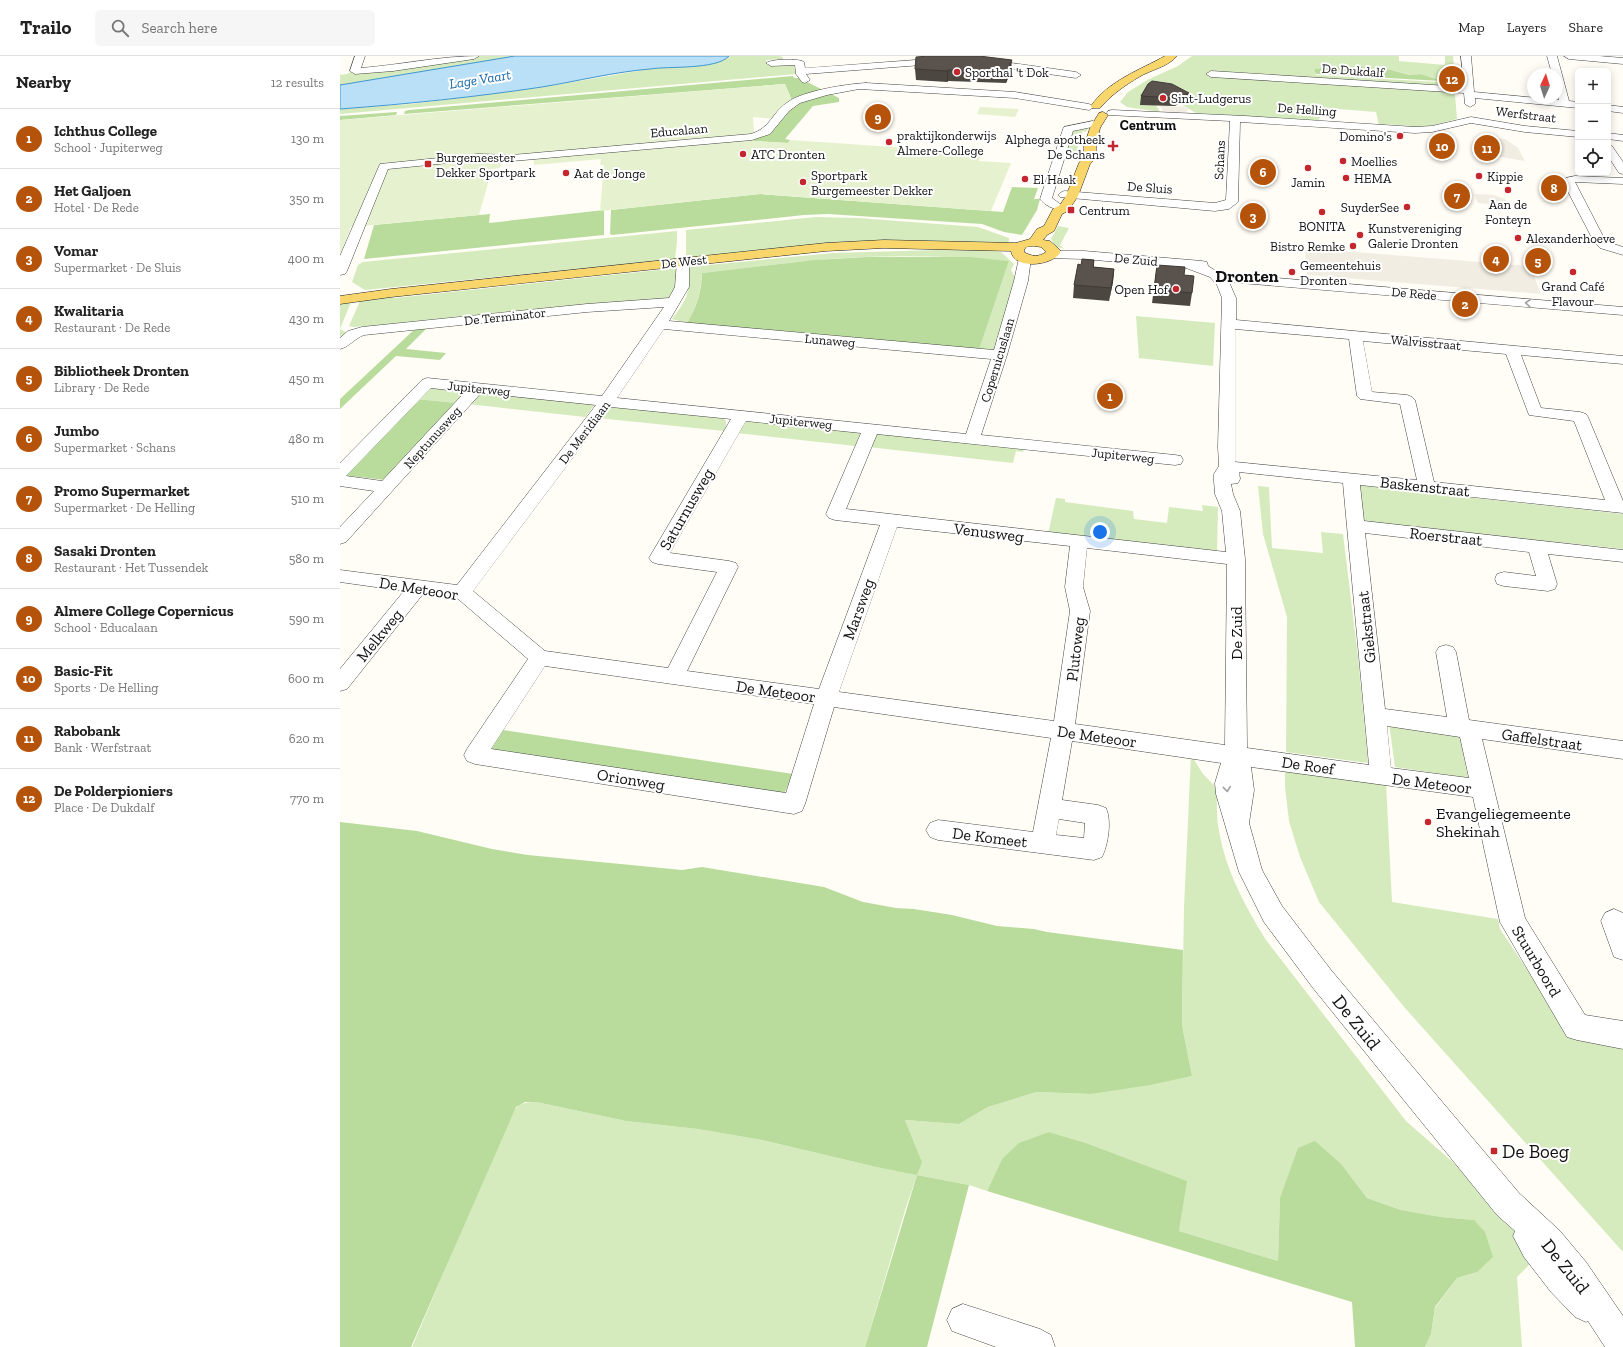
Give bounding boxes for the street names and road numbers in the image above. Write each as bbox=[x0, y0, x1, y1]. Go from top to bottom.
street label: De Dukdalf bbox=[1321, 61, 1385, 80]
street label: De Helling bbox=[1277, 100, 1337, 119]
street label: Werfstraat bbox=[1495, 103, 1557, 126]
street label: Educalaan bbox=[650, 120, 709, 140]
street label: Schans bbox=[1211, 140, 1228, 180]
street label: De Sluis bbox=[1127, 178, 1173, 197]
street label: De Zuid bbox=[1114, 250, 1158, 269]
street label: De West bbox=[660, 252, 708, 271]
street label: De Rede bbox=[1391, 284, 1437, 303]
street label: De Terminator bbox=[463, 305, 547, 328]
street label: Copernicuslaan bbox=[978, 316, 1018, 404]
street label: Lunaweg bbox=[804, 331, 856, 350]
street label: Walvisstraat bbox=[1390, 332, 1462, 353]
street label: Jupiterweg bbox=[447, 378, 511, 399]
street label: De Meridiaan bbox=[556, 397, 613, 467]
street label: Neptunusweg bbox=[401, 403, 464, 471]
street label: Jupiterweg bbox=[769, 411, 833, 432]
street label: Jupiterweg bbox=[1091, 445, 1155, 466]
street label: Saturnusweg bbox=[655, 465, 718, 554]
street label: Baskenstraat bbox=[1379, 472, 1471, 501]
street label: Venusweg bbox=[952, 519, 1025, 546]
street label: Roerstraat bbox=[1409, 523, 1483, 550]
street label: De Meteoor bbox=[378, 573, 460, 604]
street label: Marsweg bbox=[839, 576, 878, 642]
street label: Giekstraat bbox=[1353, 590, 1380, 664]
street label: Melkweg bbox=[352, 605, 406, 665]
street label: De Zuid bbox=[1227, 606, 1246, 660]
street label: Plutoweg bbox=[1062, 616, 1089, 682]
street label: De Meteoor bbox=[735, 677, 817, 707]
street label: De Meteoor bbox=[1056, 722, 1138, 752]
street label: Gaffelstraat bbox=[1500, 724, 1584, 755]
street label: De Roef bbox=[1280, 752, 1337, 779]
street label: Orionweg bbox=[596, 765, 666, 794]
street label: De Meteoor bbox=[1391, 769, 1473, 798]
street label: De Komeet bbox=[951, 823, 1029, 852]
street label: Stuurboord bbox=[1508, 922, 1565, 1000]
street label: De Zuid bbox=[1328, 990, 1386, 1055]
street label: De Zuid bbox=[1537, 1234, 1595, 1299]

